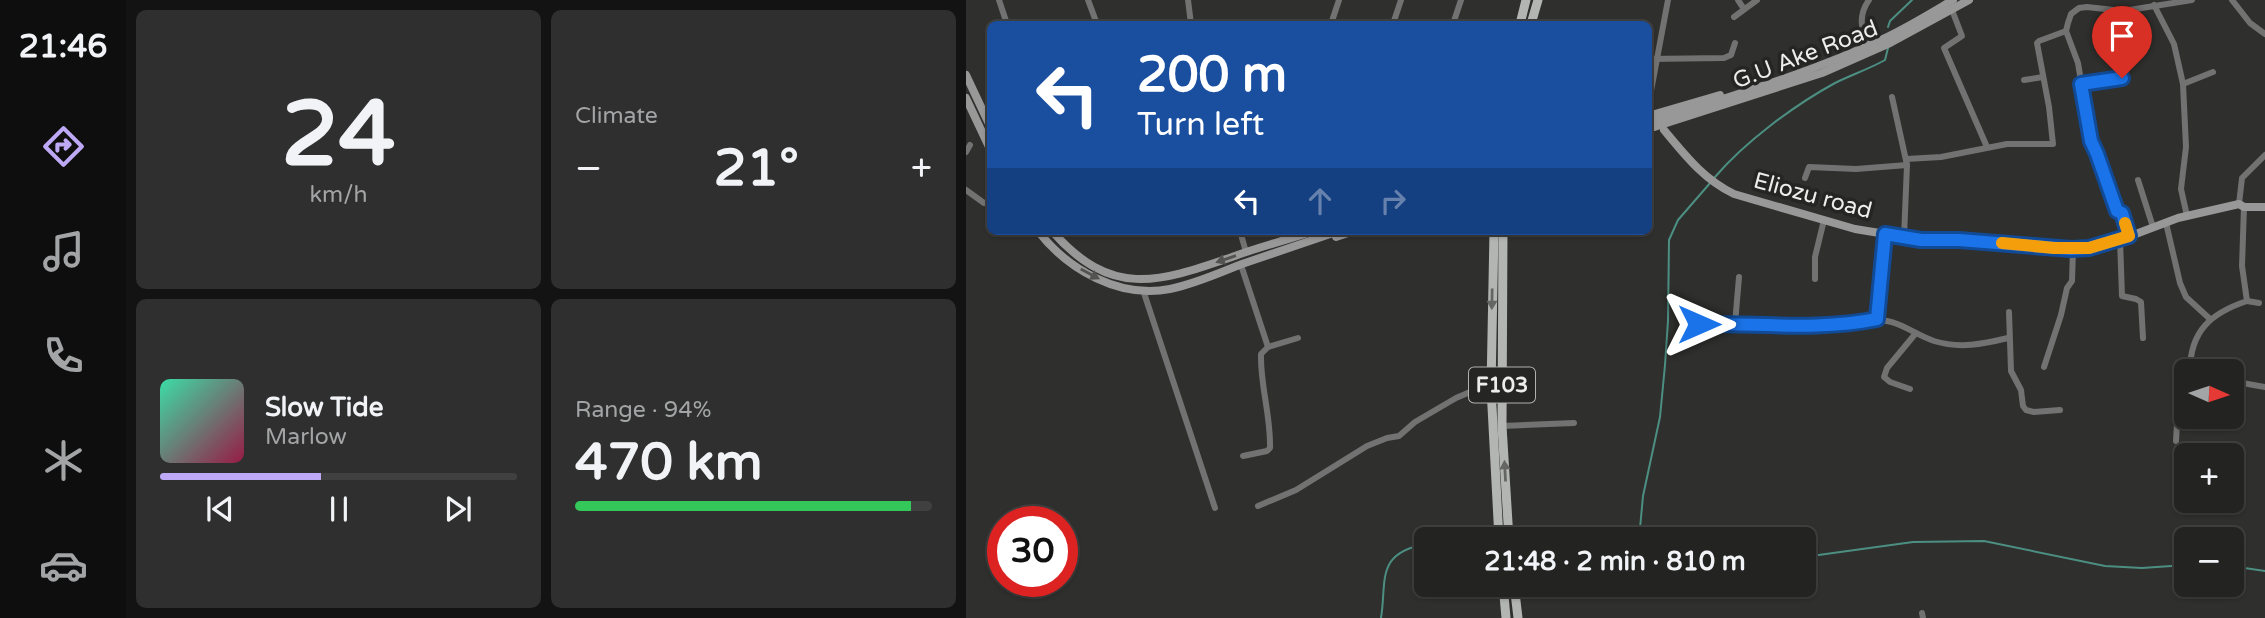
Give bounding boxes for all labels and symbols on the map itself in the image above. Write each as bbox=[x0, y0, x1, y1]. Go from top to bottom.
pin bbox=[2092, 6, 2152, 78]
street label: G.U Ake Road bbox=[1729, 14, 1882, 95]
street label: Eliozu road bbox=[1750, 167, 1875, 225]
one-way arrow bbox=[1215, 254, 1236, 265]
one-way arrow bbox=[1081, 268, 1100, 280]
position arrow bbox=[1662, 287, 1736, 361]
one-way arrow bbox=[1486, 288, 1498, 310]
north arrow bbox=[2174, 359, 2244, 429]
road number: F103 bbox=[1469, 368, 1535, 402]
one-way arrow bbox=[1499, 460, 1510, 482]
speed limit sign: 30 bbox=[987, 506, 1078, 597]

